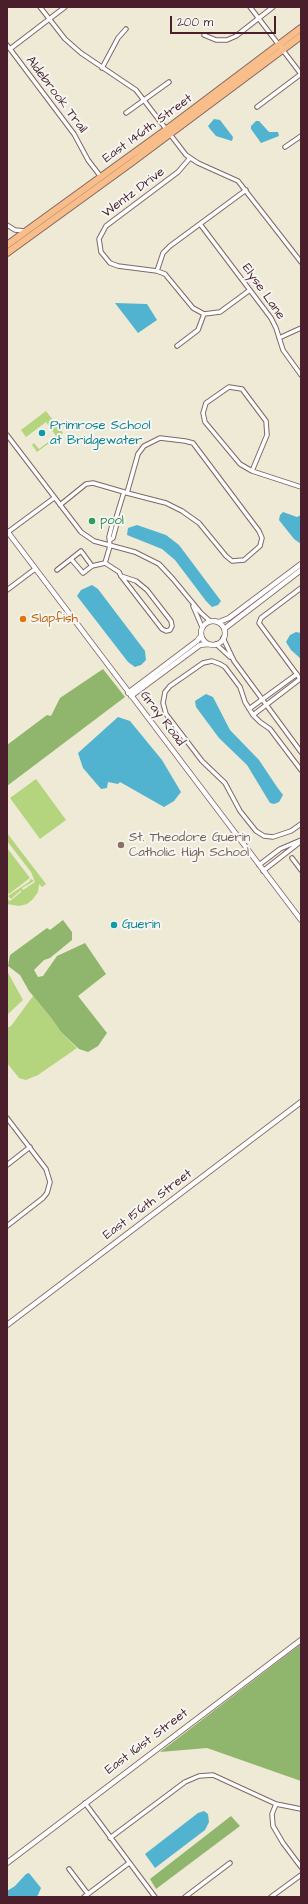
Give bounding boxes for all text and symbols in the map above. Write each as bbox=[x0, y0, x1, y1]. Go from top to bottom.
scale bar bbox=[172, 8, 278, 34]
text: 200 m bbox=[177, 14, 213, 31]
street label: Aldebrook Trail bbox=[22, 53, 90, 137]
street label: East 146th Street bbox=[100, 91, 196, 167]
street label: Wentz Drive bbox=[100, 165, 168, 221]
street label: Elyse Lane bbox=[238, 261, 288, 323]
place label: Primrose School at Bridgewater bbox=[50, 418, 150, 449]
marker: Primrose School at Bridgewater bbox=[37, 428, 47, 438]
place label: pool bbox=[100, 513, 124, 529]
marker: pool bbox=[87, 516, 97, 526]
place label: Slapfish bbox=[31, 611, 78, 627]
marker: Slapfish bbox=[18, 614, 28, 624]
street label: Gray Road bbox=[136, 688, 188, 750]
place label: St. Theodore Guerin Catholic High School bbox=[129, 830, 250, 861]
marker: St. Theodore Guerin Catholic High School bbox=[116, 840, 126, 850]
place label: Guerin bbox=[122, 917, 160, 933]
marker: Guerin bbox=[109, 920, 119, 930]
street label: East 156th Street bbox=[100, 1166, 196, 1244]
street label: East 161st Street bbox=[102, 1706, 192, 1778]

